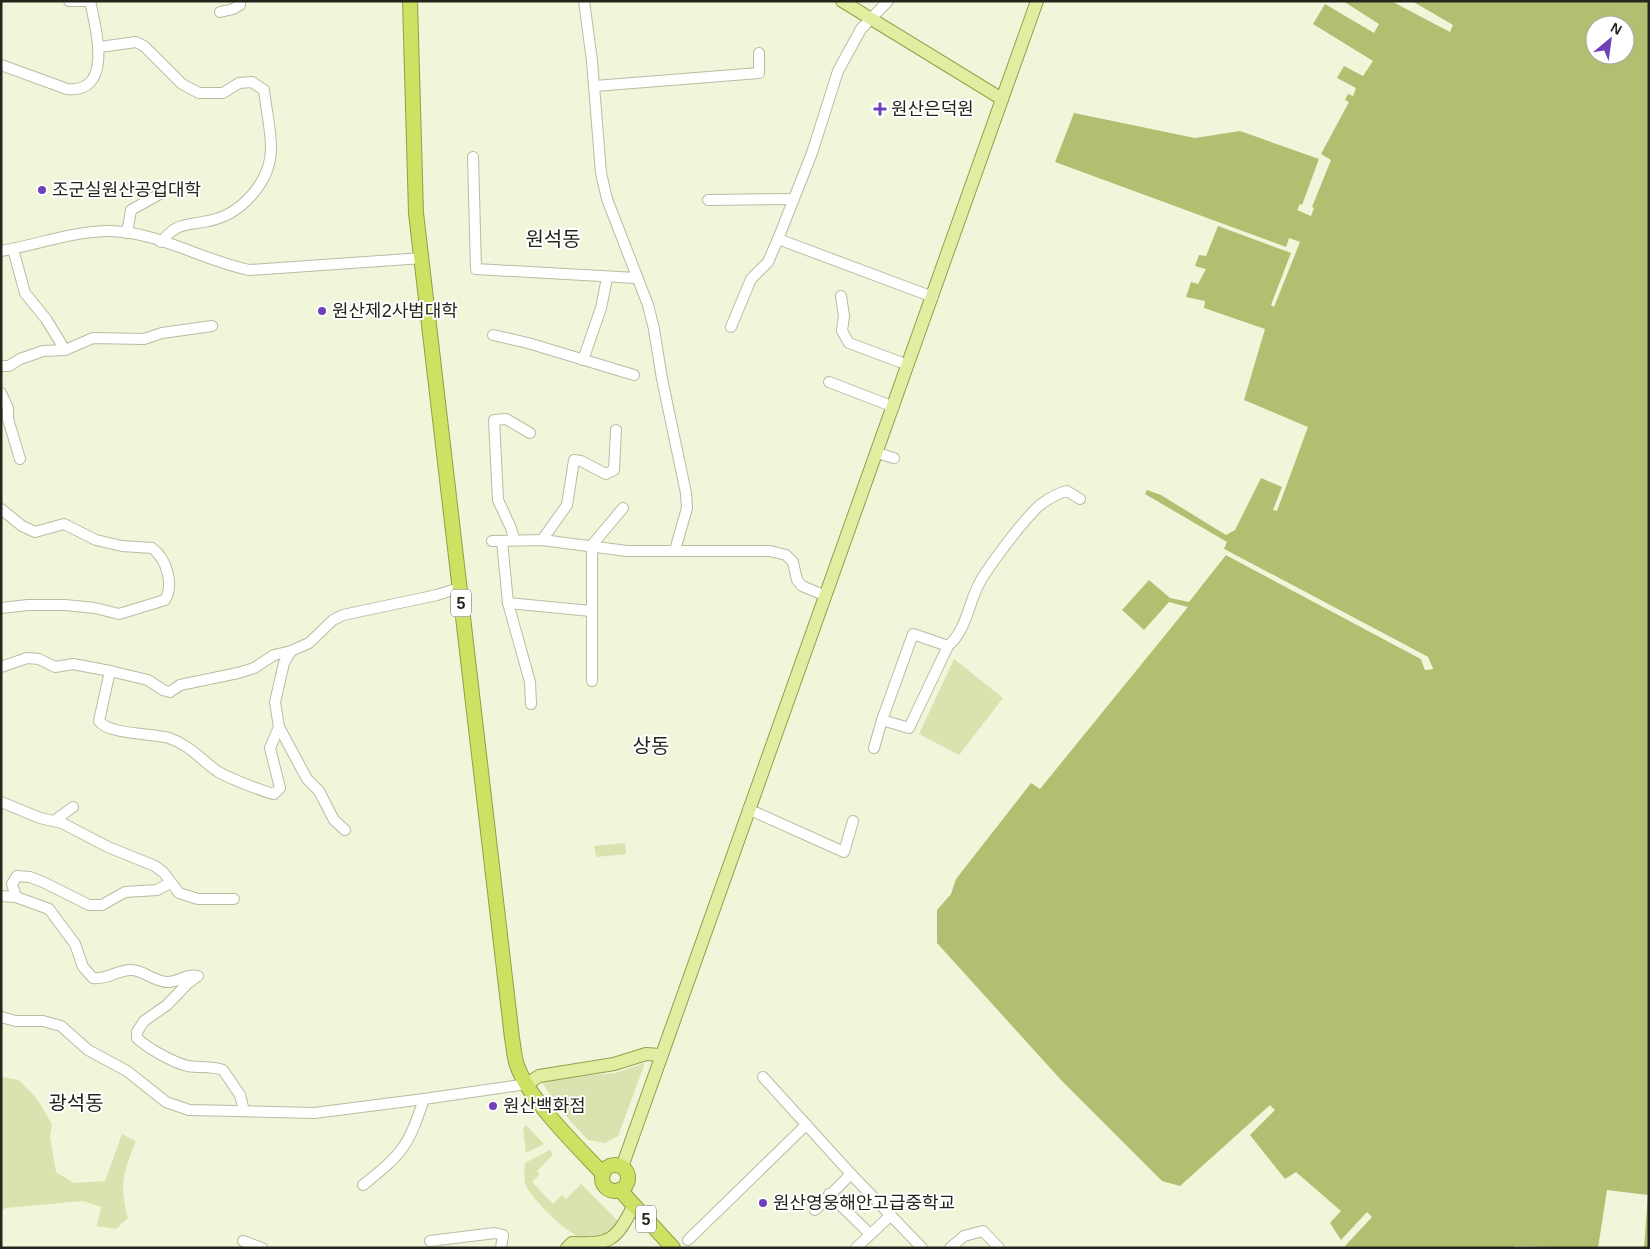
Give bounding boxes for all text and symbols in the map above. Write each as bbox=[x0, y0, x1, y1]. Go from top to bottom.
north arrow bbox=[1585, 15, 1635, 65]
text: N bbox=[1608, 19, 1625, 38]
place label: 원산은덕원 bbox=[891, 99, 974, 119]
marker: 원산은덕원 bbox=[873, 102, 887, 116]
place label: 조군실원산공업대학 bbox=[52, 180, 201, 200]
marker: 조군실원산공업대학 bbox=[36, 184, 48, 196]
district label: 원석동 bbox=[525, 228, 581, 250]
place label: 원산제2사범대학 bbox=[332, 301, 458, 321]
marker: 원산제2사범대학 bbox=[316, 305, 328, 317]
road number: 5 bbox=[451, 590, 471, 616]
district label: 상동 bbox=[633, 735, 669, 757]
district label: 광석동 bbox=[48, 1092, 104, 1114]
place label: 원산백화점 bbox=[503, 1096, 586, 1116]
marker: 원산백화점 bbox=[487, 1100, 499, 1112]
place label: 원산영웅해안고급중학교 bbox=[773, 1193, 955, 1213]
marker: 원산영웅해안고급중학교 bbox=[757, 1197, 769, 1209]
road number: 5 bbox=[636, 1206, 656, 1232]

